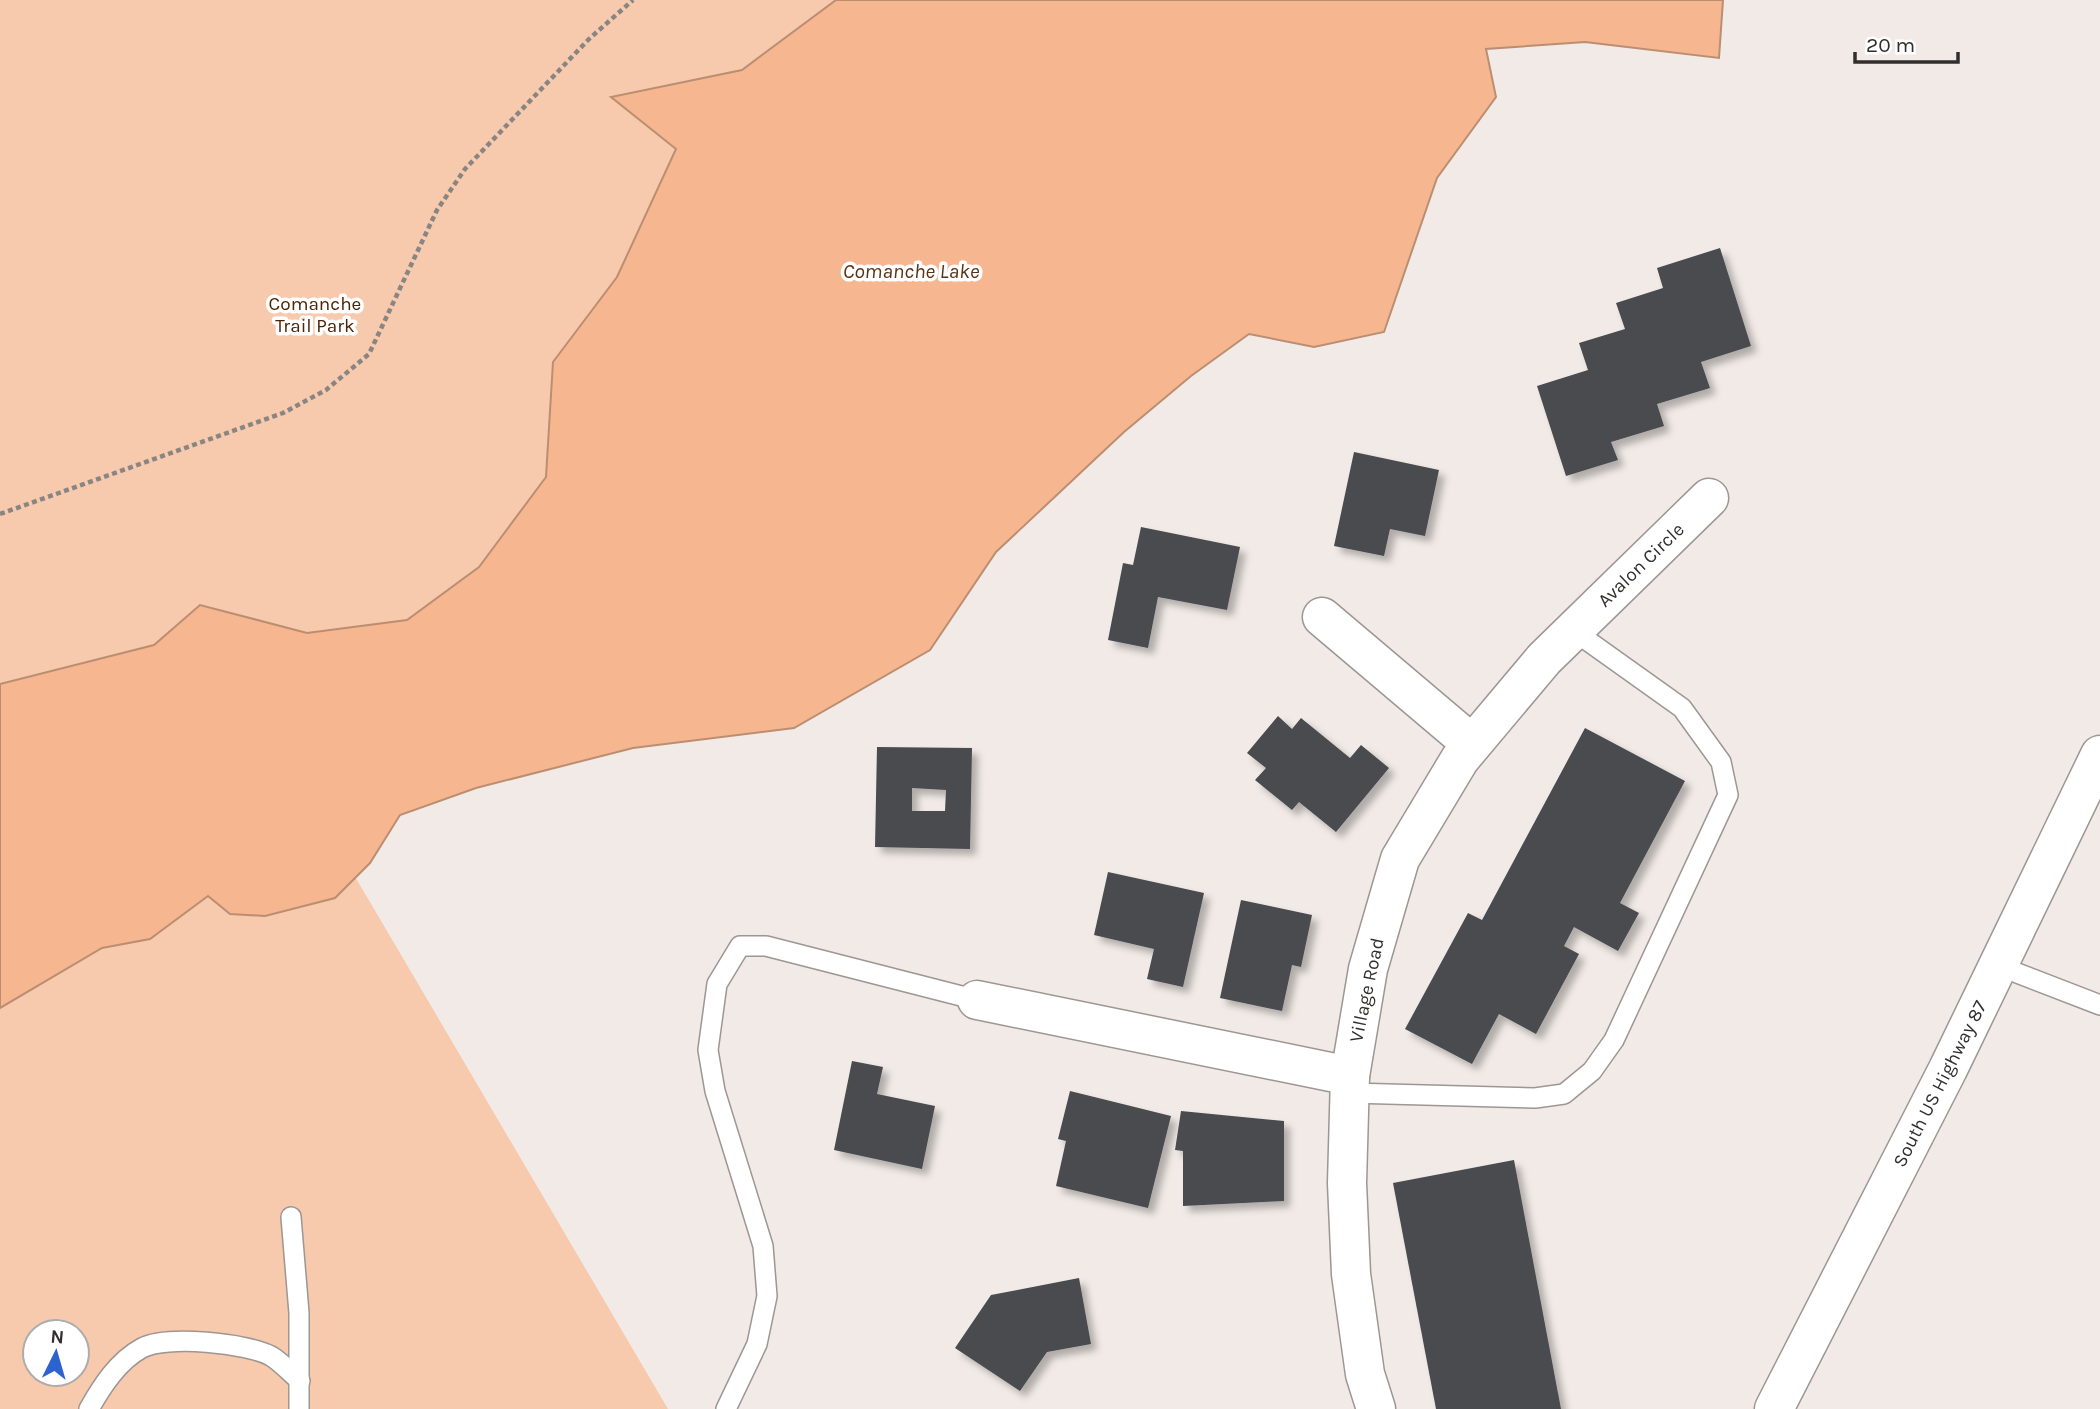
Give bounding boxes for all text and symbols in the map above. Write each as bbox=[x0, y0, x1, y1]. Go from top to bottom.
scale bar bbox=[1855, 21, 1958, 65]
text: 20 m bbox=[1866, 33, 1915, 57]
water label: Comanche Lake bbox=[843, 259, 980, 283]
park label: Comanche Trail Park bbox=[269, 293, 361, 337]
street label: Avalon Circle bbox=[1593, 518, 1689, 612]
street label: Village Road bbox=[1345, 936, 1389, 1044]
street label: South US Highway 87 bbox=[1889, 997, 1992, 1171]
north arrow bbox=[21, 1318, 91, 1388]
text: N bbox=[50, 1326, 65, 1349]

